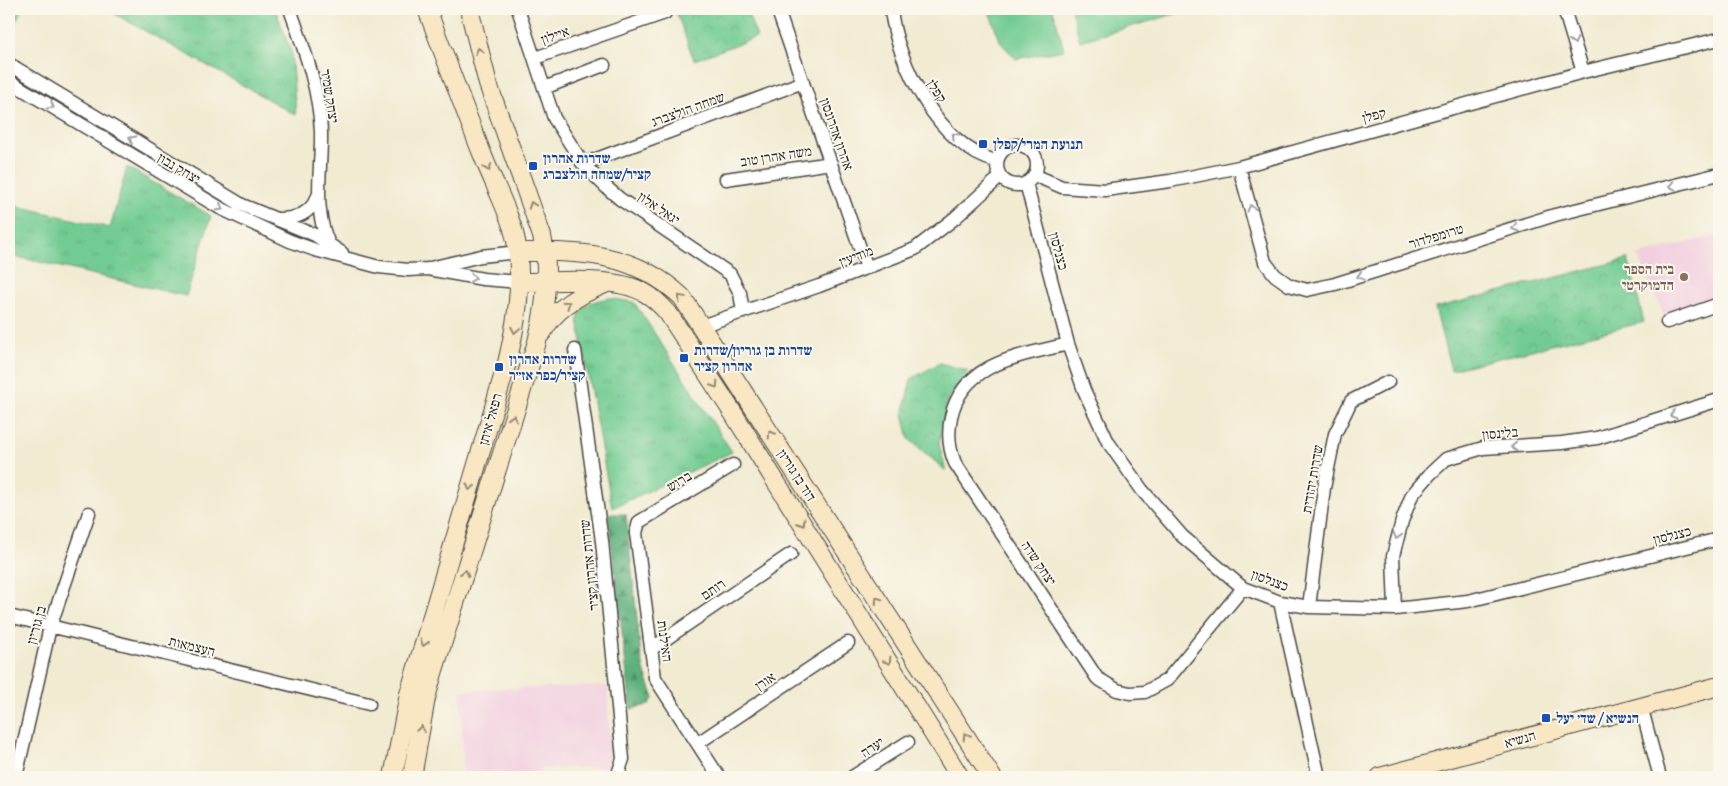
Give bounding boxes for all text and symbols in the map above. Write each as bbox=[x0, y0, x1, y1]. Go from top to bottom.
street label: איילון bbox=[539, 23, 572, 48]
one-way arrow bbox=[1568, 36, 1578, 44]
one-way arrow bbox=[474, 47, 485, 56]
street label: יצחק שמיר bbox=[317, 68, 342, 124]
street label: קפלן bbox=[923, 77, 950, 106]
street label: שמחה הולצברג bbox=[649, 88, 728, 131]
street label: אהרון אהרונסון bbox=[816, 96, 857, 173]
one-way arrow bbox=[45, 99, 54, 109]
street label: קפלן bbox=[1360, 104, 1388, 127]
one-way arrow bbox=[952, 133, 961, 142]
one-way arrow bbox=[129, 135, 138, 145]
place label: תנועת המרי/קפלן bbox=[993, 136, 1083, 153]
marker: תנועת המרי/קפלן bbox=[977, 138, 989, 150]
street label: משה אהרן טוב bbox=[739, 142, 813, 171]
street label: יצחק נבון bbox=[154, 149, 203, 188]
place label: שדרות אהרון קציר/שמחה הולצברג bbox=[543, 150, 651, 183]
marker: שדרות אהרון קציר/שמחה הולצברג bbox=[527, 160, 539, 172]
one-way arrow bbox=[482, 163, 492, 172]
one-way arrow bbox=[1668, 180, 1676, 190]
street label: יגאל אלון bbox=[635, 188, 683, 229]
one-way arrow bbox=[214, 201, 223, 211]
one-way arrow bbox=[528, 201, 538, 210]
one-way arrow bbox=[1246, 205, 1256, 213]
street label: טרומפלדור bbox=[1407, 220, 1465, 253]
one-way arrow bbox=[1511, 222, 1520, 232]
street label: כצנלסון bbox=[1045, 230, 1072, 272]
street label: מודיעין bbox=[837, 242, 876, 271]
place label: בית הספר הדמוקרטי bbox=[1622, 261, 1674, 294]
one-way arrow bbox=[1356, 270, 1365, 280]
marker: בית הספר הדמוקרטי bbox=[1678, 271, 1690, 283]
one-way arrow bbox=[469, 272, 477, 282]
one-way arrow bbox=[678, 295, 687, 304]
one-way arrow bbox=[561, 302, 570, 310]
one-way arrow bbox=[510, 326, 520, 335]
place label: שדרות בן גוריון/שדרות אהרון קציר bbox=[694, 342, 812, 375]
place label: שדרות אהרון קציר/כפר אז״ר bbox=[509, 351, 585, 384]
marker: שדרות בן גוריון/שדרות אהרון קציר bbox=[678, 352, 690, 364]
marker: שדרות אהרון קציר/כפר אז״ר bbox=[493, 361, 505, 373]
one-way arrow bbox=[709, 380, 718, 389]
street label: רפאל איתן bbox=[475, 391, 506, 447]
one-way arrow bbox=[1669, 409, 1677, 419]
one-way arrow bbox=[508, 414, 518, 423]
street label: בלינסון bbox=[1481, 423, 1519, 444]
one-way arrow bbox=[767, 430, 777, 439]
one-way arrow bbox=[1510, 441, 1518, 452]
street label: שדרות יהודית bbox=[1298, 443, 1327, 515]
street label: דוד בן גוריון bbox=[773, 446, 820, 504]
street label: ברוש bbox=[664, 467, 695, 495]
one-way arrow bbox=[466, 482, 476, 490]
one-way arrow bbox=[795, 517, 805, 526]
street label: שדרות אהרון קציר bbox=[576, 518, 603, 611]
street label: כצנלסון bbox=[1651, 523, 1693, 548]
one-way arrow bbox=[1393, 531, 1403, 539]
street label: יצחק שדה bbox=[1017, 538, 1060, 589]
street label: כצנלסון bbox=[1249, 566, 1291, 595]
one-way arrow bbox=[459, 569, 469, 578]
street label: רותם bbox=[698, 575, 729, 604]
one-way arrow bbox=[874, 596, 884, 605]
street label: בן גוריון bbox=[23, 604, 50, 646]
street label: האילנות bbox=[653, 619, 676, 663]
street label: העצמאות bbox=[167, 633, 217, 660]
one-way arrow bbox=[420, 638, 430, 646]
one-way arrow bbox=[881, 655, 891, 664]
street label: אורן bbox=[752, 668, 779, 694]
place label: הנשיא / שד׳ יעל bbox=[1556, 710, 1639, 727]
marker: הנשיא / שד׳ יעל bbox=[1540, 712, 1552, 724]
one-way arrow bbox=[415, 725, 425, 734]
street label: הנשיא bbox=[1503, 727, 1538, 752]
one-way arrow bbox=[963, 733, 972, 742]
street label: יערה bbox=[857, 734, 887, 761]

